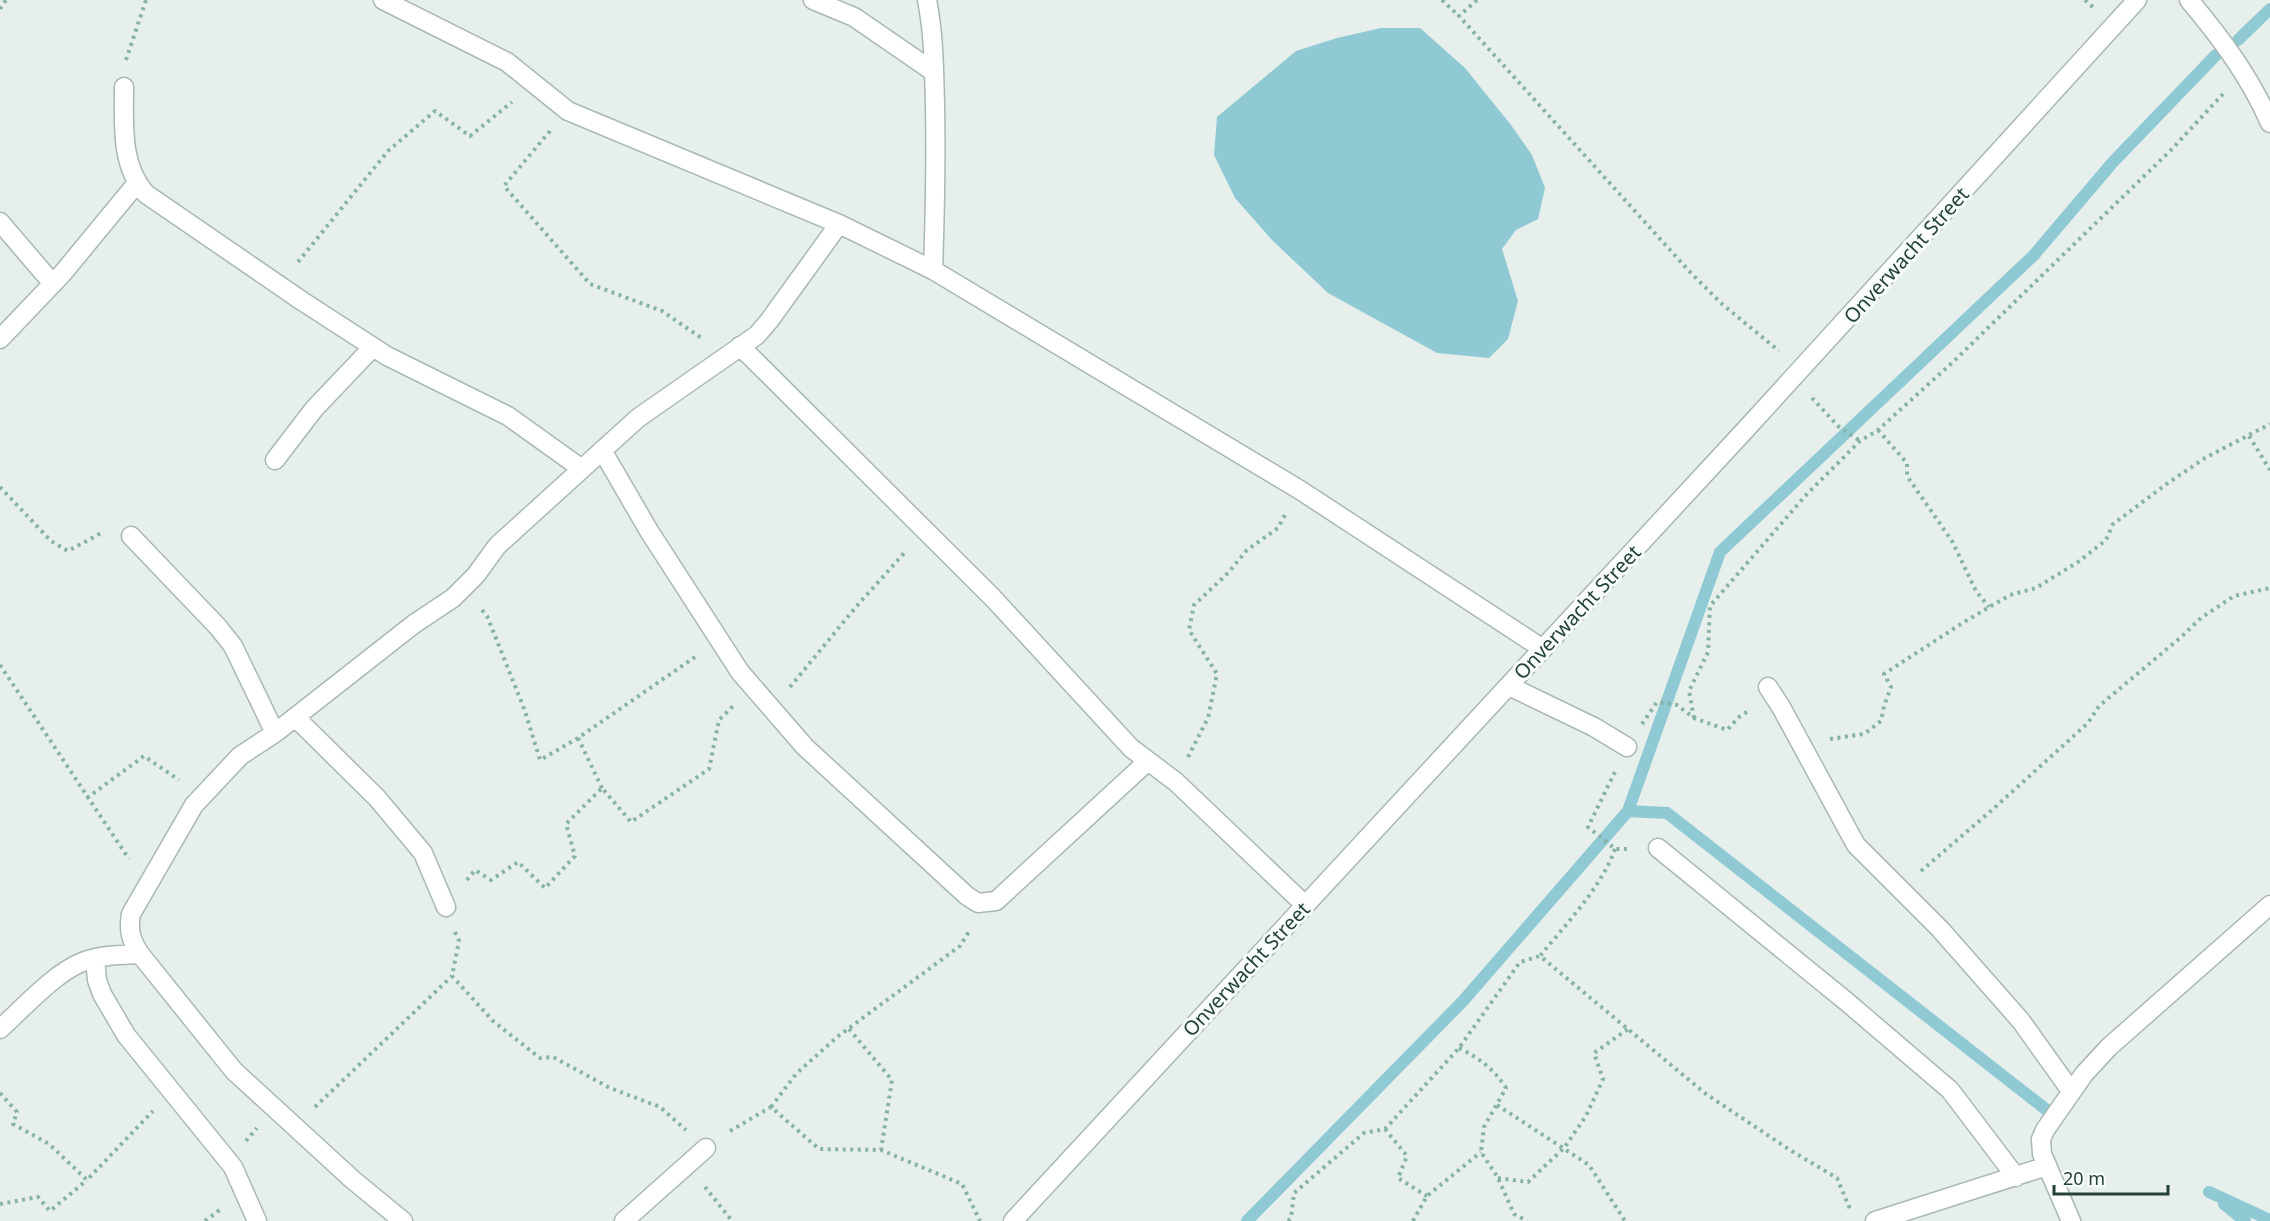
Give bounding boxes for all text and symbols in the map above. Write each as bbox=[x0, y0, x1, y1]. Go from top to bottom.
street label: Onverwacht Street bbox=[1837, 181, 1975, 329]
street label: Onverwacht Street bbox=[1508, 539, 1646, 685]
street label: Onverwacht Street bbox=[1177, 896, 1315, 1042]
scale bar bbox=[2054, 1158, 2168, 1196]
text: 20 m bbox=[2063, 1166, 2105, 1190]

